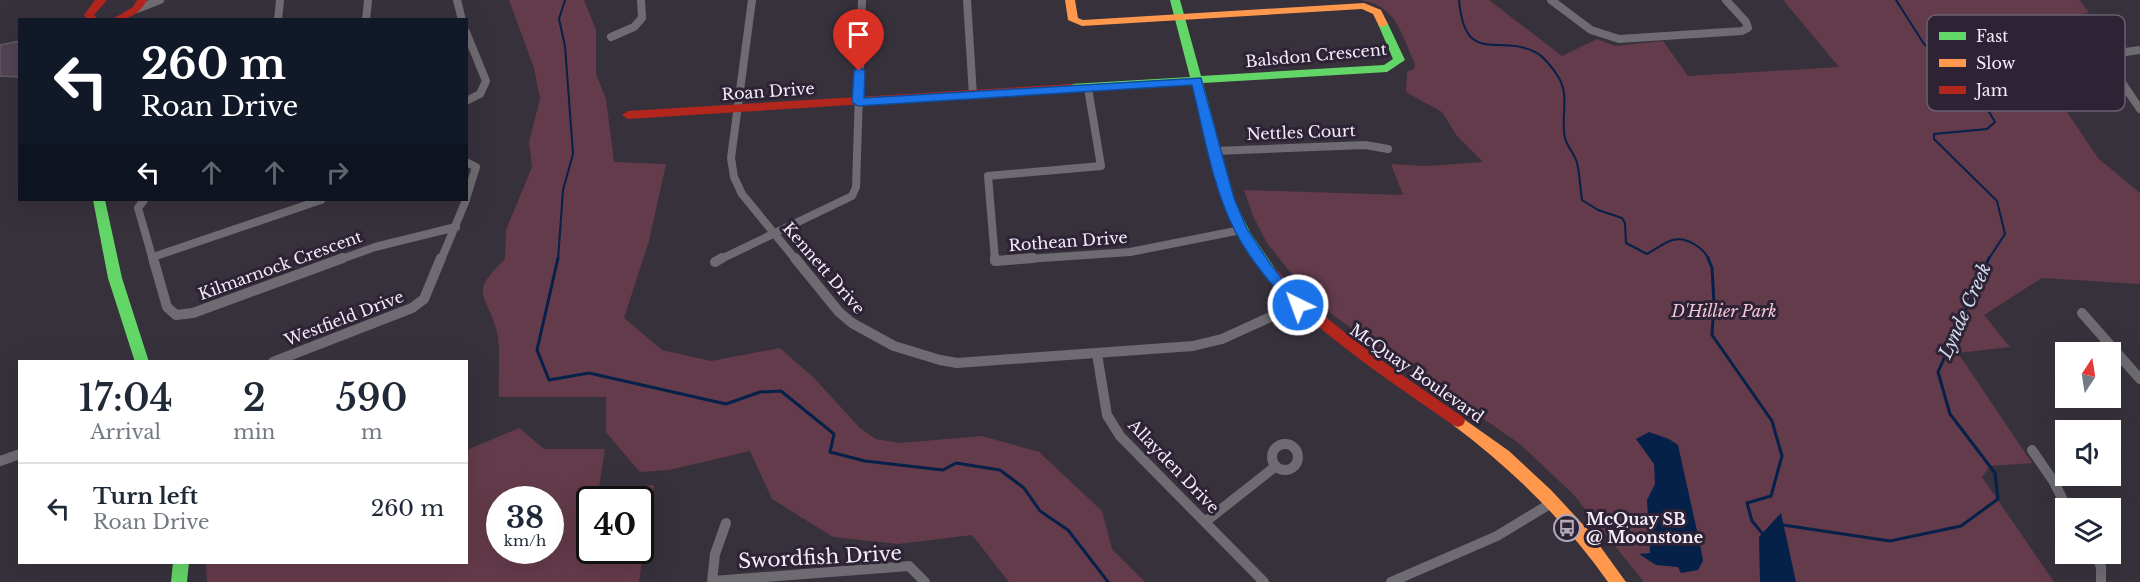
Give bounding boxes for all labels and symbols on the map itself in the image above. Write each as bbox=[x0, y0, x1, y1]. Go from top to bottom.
pin bbox=[833, 9, 884, 71]
legend bbox=[1927, 15, 2125, 111]
text: Fast bbox=[1976, 26, 2008, 46]
street label: Balsdon Crescent bbox=[1244, 39, 1388, 71]
text: Slow bbox=[1976, 53, 2016, 73]
street label: Roan Drive bbox=[721, 78, 815, 104]
text: Jam bbox=[1974, 80, 2008, 100]
street label: Nettles Court bbox=[1246, 120, 1356, 144]
street label: Kennett Drive bbox=[779, 218, 869, 318]
street label: Kilmarnock Crescent bbox=[195, 226, 365, 304]
street label: Rothean Drive bbox=[1008, 227, 1128, 255]
water label: Lynde Creek bbox=[1934, 260, 1996, 363]
position arrow bbox=[1266, 273, 1330, 337]
street label: Westfield Drive bbox=[281, 286, 406, 350]
park label: D'Hillier Park bbox=[1670, 301, 1777, 321]
street label: McQuay Boulevard bbox=[1346, 319, 1488, 427]
north arrow bbox=[2055, 342, 2121, 408]
street label: Allayden Drive bbox=[1124, 414, 1224, 517]
speed limit sign: 40 bbox=[576, 486, 654, 564]
place label: McQuay SB @ Moonstone bbox=[1586, 509, 1703, 547]
bus stop icon: McQuay SB @ Moonstone bbox=[1552, 513, 1582, 543]
street label: Swordfish Drive bbox=[738, 541, 902, 573]

